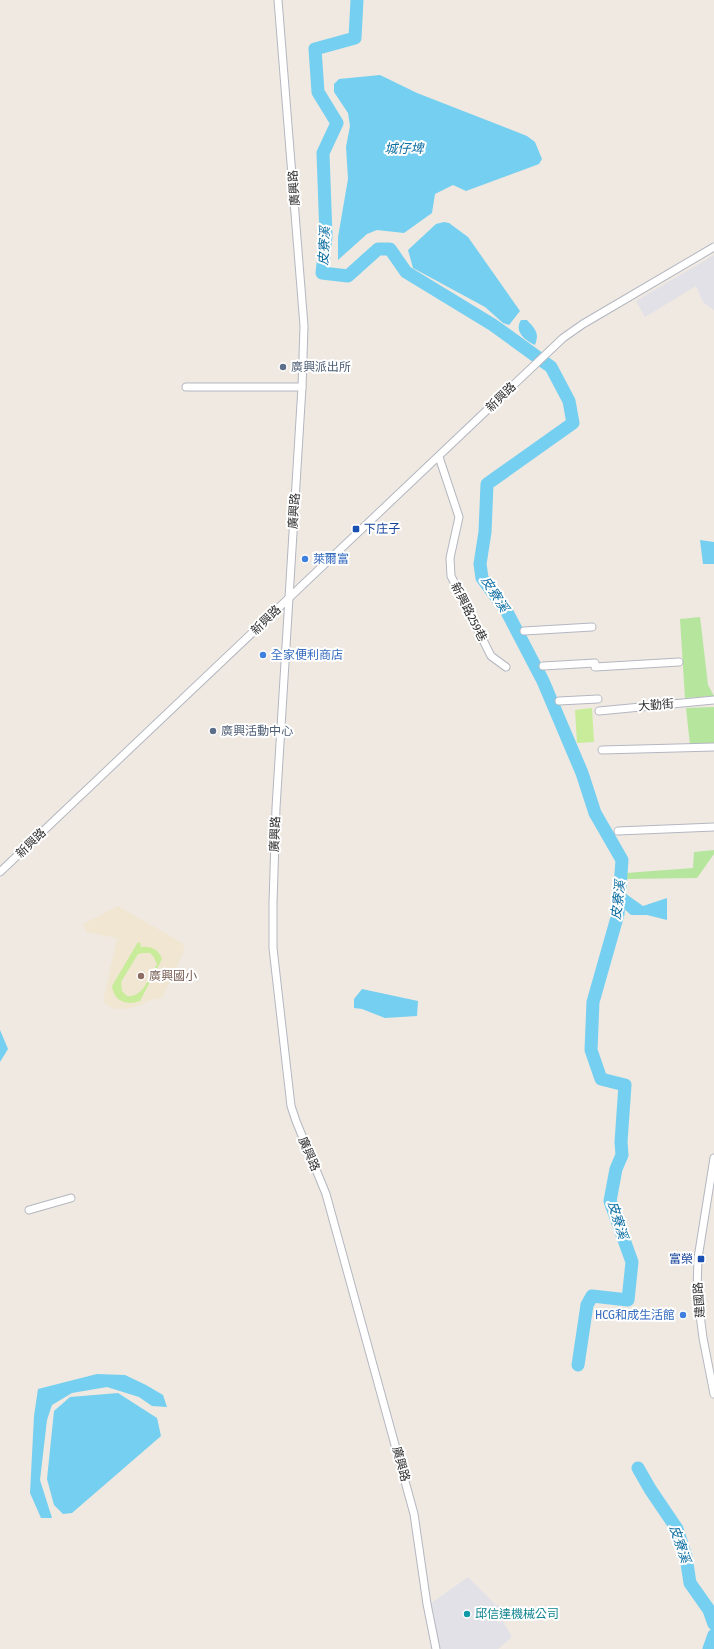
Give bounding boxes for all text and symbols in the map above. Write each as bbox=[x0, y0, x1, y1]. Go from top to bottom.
water label: 城仔埤 bbox=[384, 141, 425, 156]
street label: 廣興路 bbox=[286, 170, 302, 206]
water label: 皮寮溪 bbox=[315, 224, 333, 266]
place label: 廣興派出所 bbox=[291, 360, 351, 374]
marker: 廣興派出所 bbox=[278, 362, 288, 372]
street label: 新興路 bbox=[483, 379, 519, 415]
street label: 廣興路 bbox=[286, 493, 302, 529]
place label: 下庄子 bbox=[364, 522, 400, 536]
marker: 下庄子 bbox=[351, 524, 361, 534]
place label: 萊爾富 bbox=[313, 552, 349, 566]
marker: 萊爾富 bbox=[300, 554, 310, 564]
water label: 皮寮溪 bbox=[478, 573, 513, 616]
street label: 新興路259巷 bbox=[448, 580, 490, 644]
street label: 新興路 bbox=[248, 602, 284, 638]
place label: 全家便利商店 bbox=[271, 648, 343, 662]
marker: 全家便利商店 bbox=[258, 650, 268, 660]
street label: 大勤街 bbox=[637, 696, 675, 714]
place label: 廣興活動中心 bbox=[221, 724, 293, 738]
marker: 廣興活動中心 bbox=[208, 726, 218, 736]
street label: 廣興路 bbox=[267, 816, 283, 852]
street label: 新興路 bbox=[13, 825, 49, 861]
water label: 皮寮溪 bbox=[608, 878, 628, 920]
place label: 廣興國小 bbox=[149, 969, 197, 983]
marker: 廣興國小 bbox=[136, 971, 146, 981]
street label: 廣興路 bbox=[296, 1135, 322, 1173]
water label: 皮寮溪 bbox=[605, 1199, 631, 1243]
place label: 富榮 bbox=[669, 1252, 693, 1266]
marker: 富榮 bbox=[696, 1254, 706, 1264]
street label: 建國路 bbox=[691, 1282, 707, 1318]
place label: HCG和成生活館 bbox=[595, 1308, 675, 1322]
marker: HCG和成生活館 bbox=[678, 1310, 688, 1320]
street label: 廣興路 bbox=[390, 1445, 412, 1483]
water label: 皮寮溪 bbox=[667, 1523, 694, 1567]
place label: 邱信達機械公司 bbox=[475, 1607, 559, 1621]
marker: 邱信達機械公司 bbox=[462, 1609, 472, 1619]

